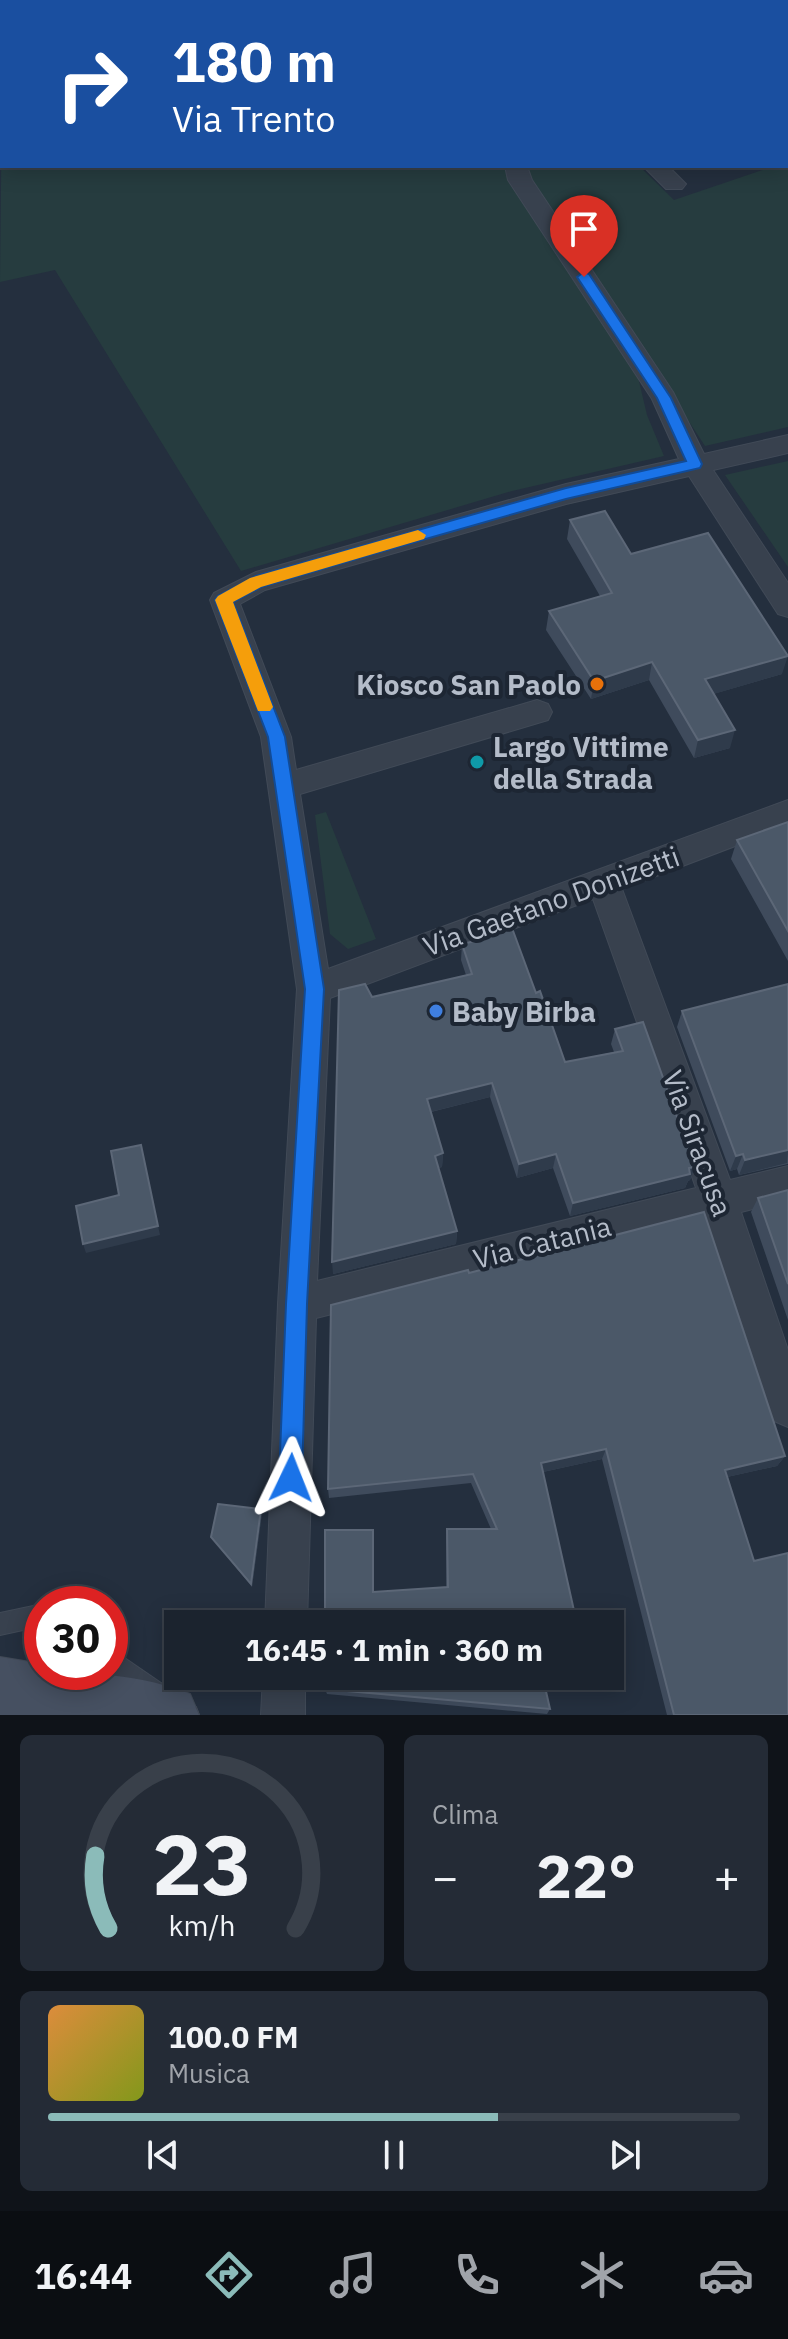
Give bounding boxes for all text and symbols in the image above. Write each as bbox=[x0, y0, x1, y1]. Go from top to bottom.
text: 180 m bbox=[172, 25, 336, 97]
icon: right bbox=[40, 32, 144, 136]
text: Via Trento bbox=[172, 95, 336, 142]
pin bbox=[550, 195, 618, 277]
icon: arrive bbox=[562, 207, 606, 251]
place label: Kiosco San Paolo bbox=[356, 666, 581, 703]
marker: Kiosco San Paolo bbox=[588, 675, 606, 693]
place label: Largo Vittime della Strada bbox=[493, 728, 669, 797]
marker: Largo Vittime della Strada bbox=[468, 753, 486, 771]
street label: Via Gaetano Donizetti bbox=[418, 837, 684, 965]
place label: Baby Birba bbox=[452, 993, 596, 1030]
marker: Baby Birba bbox=[427, 1002, 445, 1020]
street label: Via Siracusa bbox=[655, 1065, 741, 1221]
street label: Via Catania bbox=[469, 1207, 615, 1277]
position arrow bbox=[249, 1436, 333, 1520]
speed limit sign: 30 bbox=[24, 1586, 128, 1690]
text: 16:45 · 1 min · 360 m bbox=[245, 1630, 543, 1669]
text: Clima bbox=[432, 1797, 498, 1831]
text: 23 bbox=[152, 1810, 252, 1918]
text: 22° bbox=[536, 1836, 636, 1915]
text: − bbox=[432, 1848, 458, 1905]
text: + bbox=[714, 1848, 740, 1905]
text: km/h bbox=[168, 1907, 236, 1944]
text: 100.0 FM bbox=[168, 2017, 299, 2056]
text: Musica bbox=[168, 2056, 250, 2090]
icon: previous bbox=[141, 2133, 185, 2177]
icon: pause bbox=[372, 2133, 416, 2177]
icon: next bbox=[603, 2133, 647, 2177]
icon: directions bbox=[201, 2247, 257, 2303]
icon: music bbox=[325, 2247, 381, 2303]
icon: phone bbox=[449, 2247, 505, 2303]
icon: climate bbox=[574, 2247, 630, 2303]
icon: car bbox=[698, 2247, 754, 2303]
text: 16:44 bbox=[34, 2252, 132, 2299]

